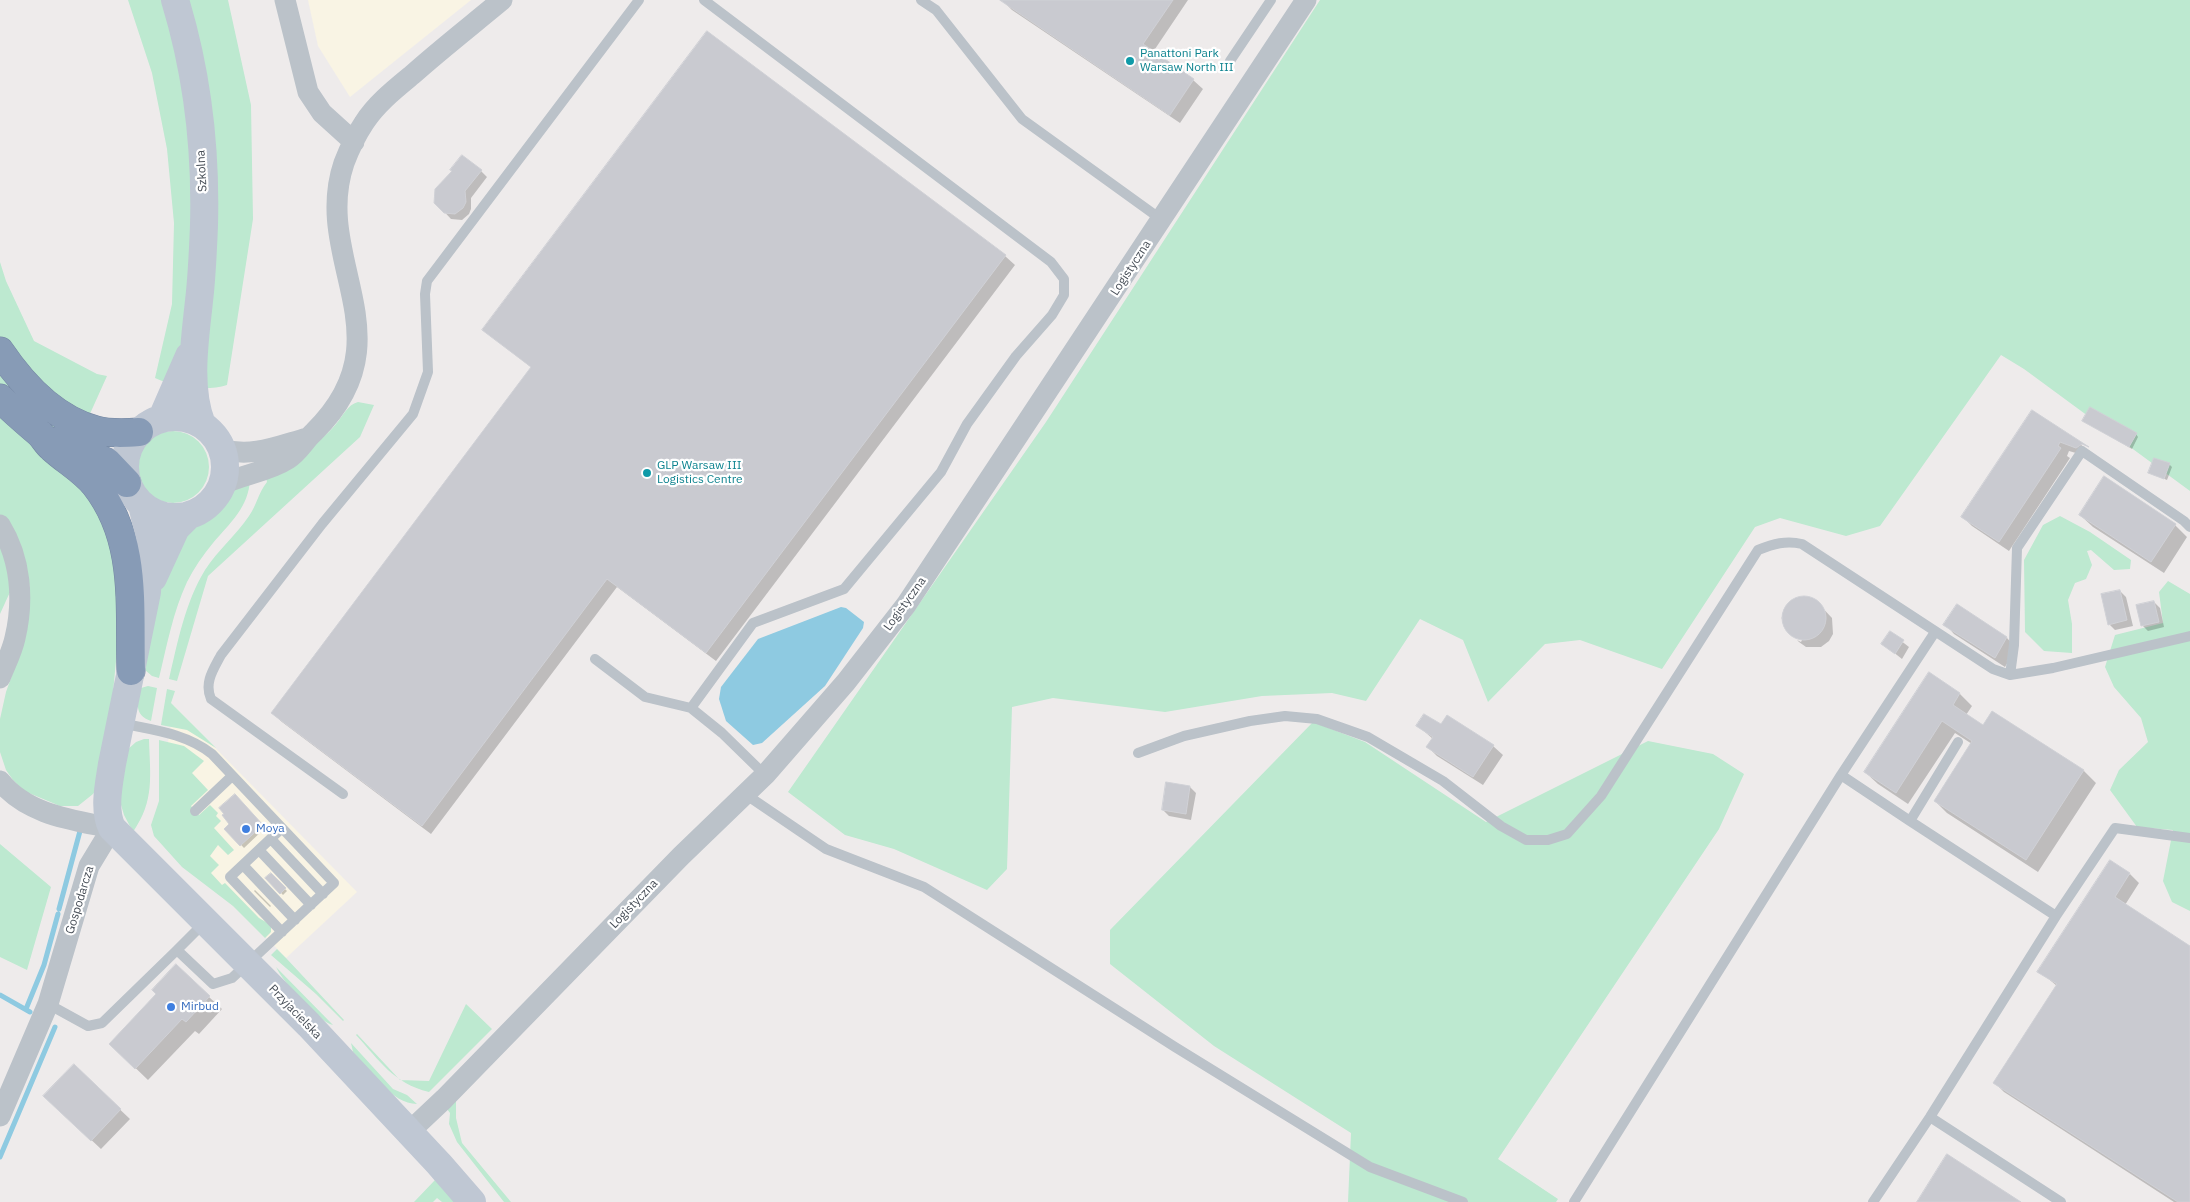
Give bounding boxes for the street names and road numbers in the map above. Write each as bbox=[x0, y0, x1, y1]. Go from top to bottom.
street label: Szkolna bbox=[194, 150, 210, 192]
street label: Logistyczna bbox=[1108, 238, 1154, 298]
street label: Logistyczna bbox=[881, 574, 929, 634]
street label: Gospodarcza bbox=[63, 864, 97, 936]
street label: Logistyczna bbox=[607, 876, 661, 932]
street label: Przyjacielska bbox=[266, 982, 324, 1042]

